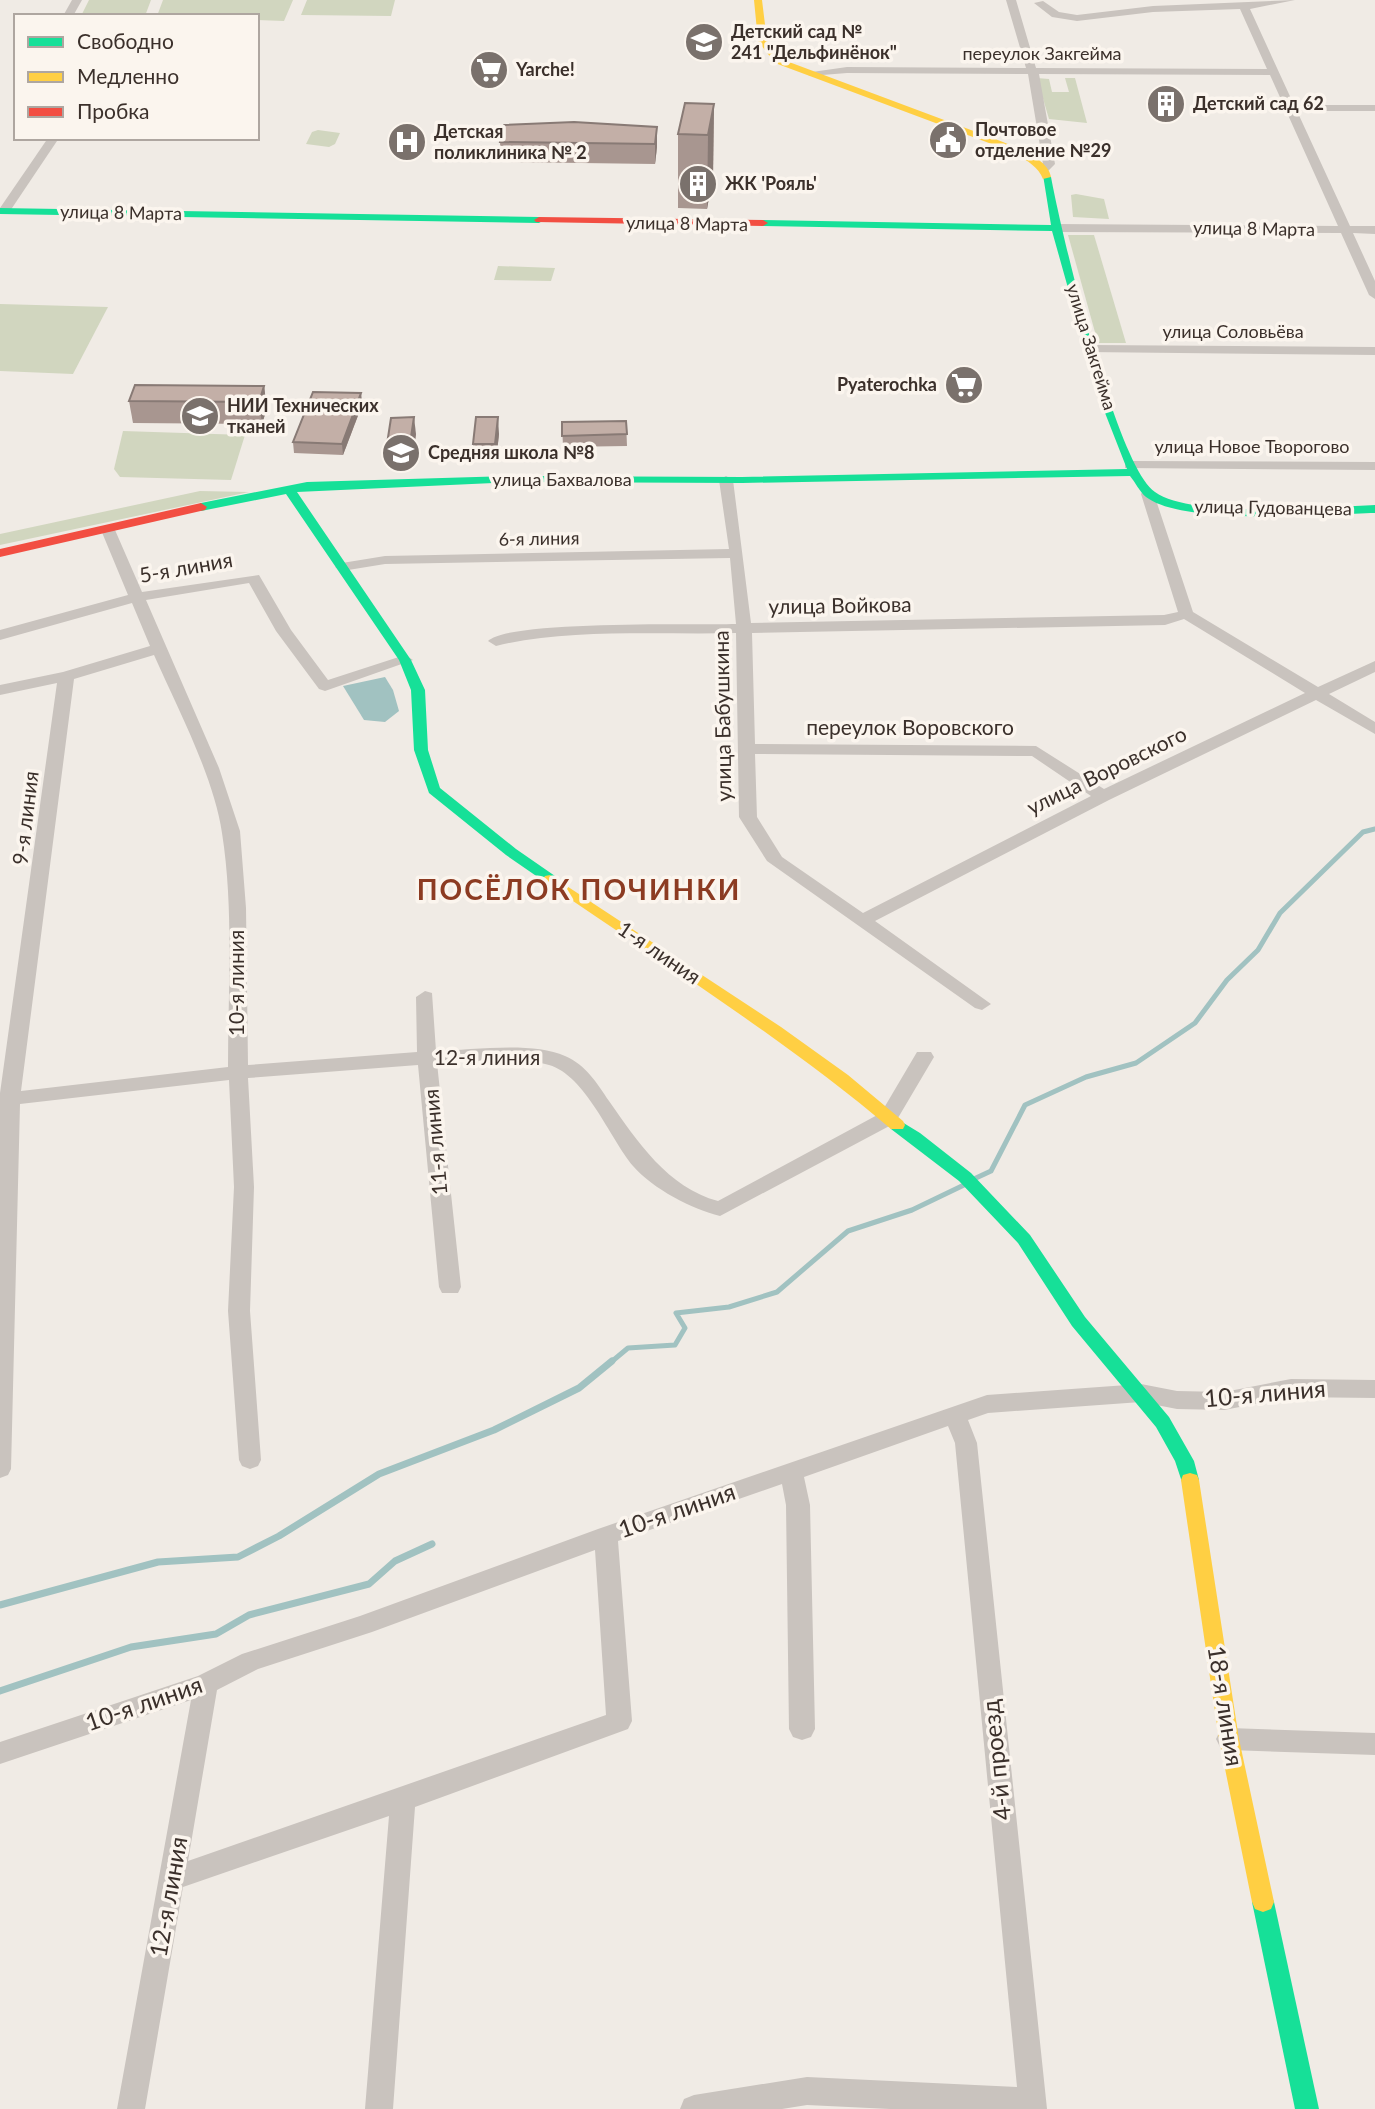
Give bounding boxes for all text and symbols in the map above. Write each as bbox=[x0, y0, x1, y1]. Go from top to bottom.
legend bbox=[14, 14, 259, 140]
place label: Детский сад № 241 "Дельфинёнок" bbox=[731, 20, 897, 63]
school or university icon: Детский сад № 241 "Дельфинёнок" bbox=[683, 21, 725, 63]
text: Свободно bbox=[77, 28, 174, 53]
street label: переулок Закгейма bbox=[962, 42, 1122, 64]
supermarket icon: Yarche! bbox=[468, 49, 510, 91]
place label: Yarche! bbox=[515, 58, 575, 80]
text: Медленно bbox=[77, 63, 179, 88]
building icon: Детский сад 62 bbox=[1145, 83, 1187, 125]
place label: Детский сад 62 bbox=[1193, 92, 1324, 114]
text: Пробка bbox=[77, 98, 150, 123]
place label: Почтовое отделение №29 bbox=[975, 118, 1111, 161]
public building icon: Почтовое отделение №29 bbox=[927, 119, 969, 161]
place label: Детская поликлиника № 2 bbox=[434, 120, 587, 163]
hospital icon: Детская поликлиника № 2 bbox=[386, 121, 428, 163]
building icon: ЖК 'Рояль' bbox=[677, 163, 719, 205]
place label: ЖК 'Рояль' bbox=[725, 172, 817, 194]
street label: улица 8 Марта bbox=[60, 200, 182, 224]
street label: улица 8 Марта bbox=[626, 211, 748, 235]
street label: улица 8 Марта bbox=[1193, 216, 1315, 240]
street label: улица Закгейма bbox=[1062, 281, 1122, 412]
street label: улица Соловьёва bbox=[1162, 320, 1304, 342]
supermarket icon: Pyaterochka bbox=[943, 364, 985, 406]
place label: Pyaterochka bbox=[837, 373, 937, 395]
place label: НИИ Технических тканей bbox=[227, 394, 379, 437]
school or university icon: НИИ Технических тканей bbox=[179, 395, 221, 437]
school or university icon: Средняя школа №8 bbox=[380, 432, 422, 474]
street label: улица Новое Творогово bbox=[1154, 435, 1350, 457]
place label: Средняя школа №8 bbox=[428, 441, 594, 463]
street label: улица Бахвалова bbox=[492, 468, 632, 490]
street label: улица Гудованцева bbox=[1194, 495, 1352, 519]
street label: 6-я линия bbox=[498, 526, 580, 550]
street label: 5-я линия bbox=[137, 546, 234, 587]
street label: улица Войкова bbox=[768, 591, 912, 618]
street label: улица Бабушкина bbox=[708, 630, 735, 802]
street label: переулок Воровского bbox=[806, 714, 1014, 739]
street label: улица Воровского bbox=[1022, 720, 1190, 819]
street label: 9-я линия bbox=[6, 769, 43, 866]
district label: ПОСЁЛОК ПОЧИНКИ bbox=[417, 872, 741, 906]
street label: 1-я линия bbox=[614, 915, 706, 988]
street label: 10-я линия bbox=[223, 930, 248, 1036]
street label: 12-я линия bbox=[434, 1044, 540, 1069]
street label: 11-я линия bbox=[417, 1088, 452, 1196]
street label: 10-я линия bbox=[1203, 1373, 1327, 1412]
street label: 10-я линия bbox=[614, 1476, 739, 1543]
street label: 18-я линия bbox=[1203, 1643, 1250, 1768]
street label: 10-я линия bbox=[81, 1669, 206, 1736]
street label: 4-й проезд bbox=[975, 1698, 1016, 1822]
street label: 12-я линия bbox=[143, 1834, 192, 1959]

